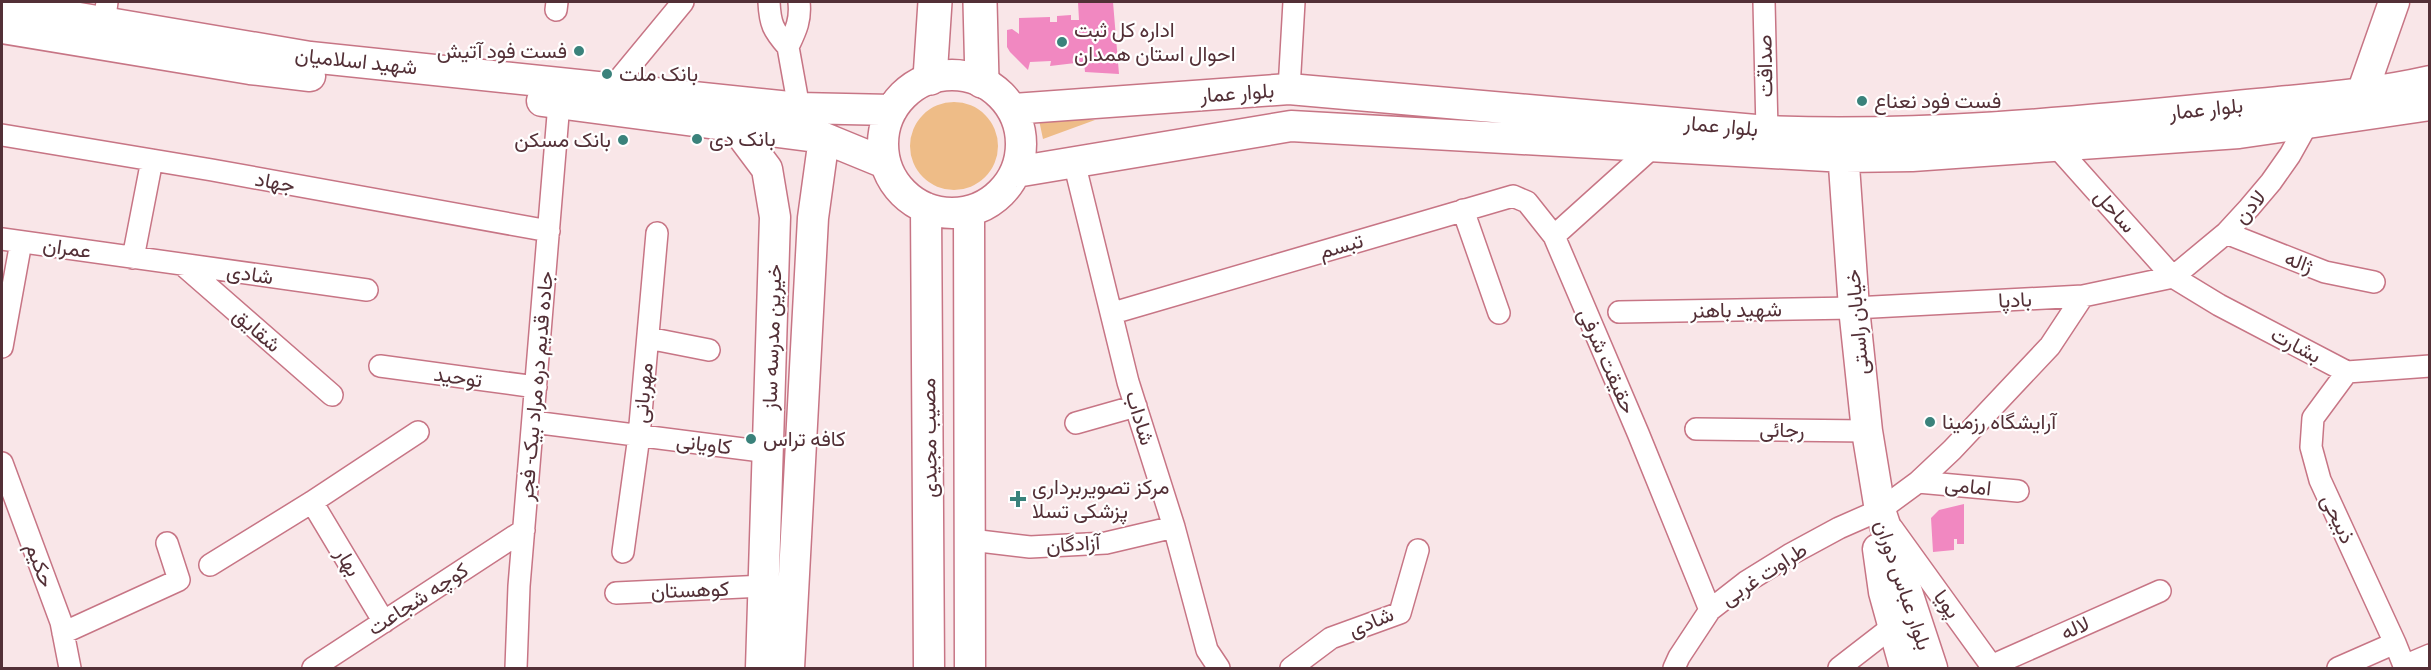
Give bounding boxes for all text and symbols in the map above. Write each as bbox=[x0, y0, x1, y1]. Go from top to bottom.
place label: اداره کل ثبت احوال استان همدان bbox=[1074, 16, 1236, 67]
street label: صداقت bbox=[1750, 34, 1779, 98]
marker: اداره کل ثبت احوال استان همدان bbox=[1055, 35, 1069, 49]
place label: فست فود آتیش bbox=[437, 37, 567, 64]
street label: شهید اسلامیان bbox=[294, 41, 419, 80]
marker: فست فود آتیش bbox=[572, 44, 586, 58]
place label: بانک ملت bbox=[619, 60, 698, 87]
marker: بانک ملت bbox=[600, 67, 614, 81]
street label: بلوار عمار bbox=[1198, 76, 1275, 109]
place label: فست فود نعناع bbox=[1874, 87, 2001, 115]
street label: بلوار عمار bbox=[2167, 91, 2244, 126]
marker: فست فود نعناع bbox=[1855, 94, 1869, 108]
street label: بلوار عمار bbox=[1682, 109, 1759, 142]
place label: بانک دی bbox=[709, 125, 776, 152]
place label: بانک مسکن bbox=[514, 126, 611, 153]
marker: بانک دی bbox=[690, 132, 704, 146]
marker: بانک مسکن bbox=[616, 133, 630, 147]
street label: جهاد bbox=[253, 165, 297, 198]
street label: ساحل bbox=[2089, 183, 2142, 238]
street label: لادن bbox=[2227, 184, 2272, 229]
street label: تبسم bbox=[1316, 226, 1366, 266]
street label: عمران bbox=[41, 231, 93, 264]
street label: ژاله bbox=[2281, 244, 2318, 279]
street label: شادی bbox=[225, 257, 275, 290]
street label: خیرین مدرسه ساز bbox=[755, 263, 788, 412]
street label: خیابان راستی bbox=[1838, 268, 1875, 376]
street label: جاده قدیم دره مراد بیک- فجر bbox=[512, 270, 560, 503]
street label: بادپا bbox=[1997, 285, 2033, 315]
street label: شهید باهنر bbox=[1689, 295, 1782, 324]
street label: شقایق bbox=[228, 301, 287, 358]
street label: حقیقت شرفی bbox=[1572, 304, 1643, 418]
street label: بشارت bbox=[2266, 320, 2326, 369]
street label: توحید bbox=[432, 360, 484, 393]
street label: مهربانی bbox=[626, 362, 659, 424]
street label: مصیب مجیدی bbox=[914, 378, 943, 498]
street label: شاداب bbox=[1119, 387, 1161, 448]
place label: آرایشگاه رزمینا bbox=[1942, 408, 2058, 435]
marker: آرایشگاه رزمینا bbox=[1923, 415, 1937, 429]
street label: رجائی bbox=[1759, 416, 1805, 443]
place label: کافه تراس bbox=[763, 425, 846, 452]
street label: کاویانی bbox=[675, 427, 733, 460]
marker: کافه تراس bbox=[744, 432, 758, 446]
street label: امامی bbox=[1943, 470, 1993, 501]
place label: مرکز تصویربرداری پزشکی تسلا bbox=[1032, 473, 1170, 525]
marker: مرکز تصویربرداری پزشکی تسلا bbox=[1009, 490, 1027, 508]
street label: ذبیحی bbox=[2315, 490, 2362, 548]
street label: بلوار عباس دوران bbox=[1869, 516, 1938, 653]
street label: آزادگان bbox=[1045, 528, 1103, 559]
street label: طراوت غربی bbox=[1715, 536, 1812, 612]
street label: حکیم bbox=[19, 539, 61, 591]
street label: بهار bbox=[329, 541, 368, 581]
street label: کوچه شجاعت bbox=[362, 556, 474, 642]
street label: کوهستان bbox=[650, 575, 730, 604]
street label: پویا bbox=[1927, 584, 1967, 624]
street label: شادی bbox=[1344, 600, 1398, 643]
street label: لاله bbox=[2056, 609, 2093, 646]

